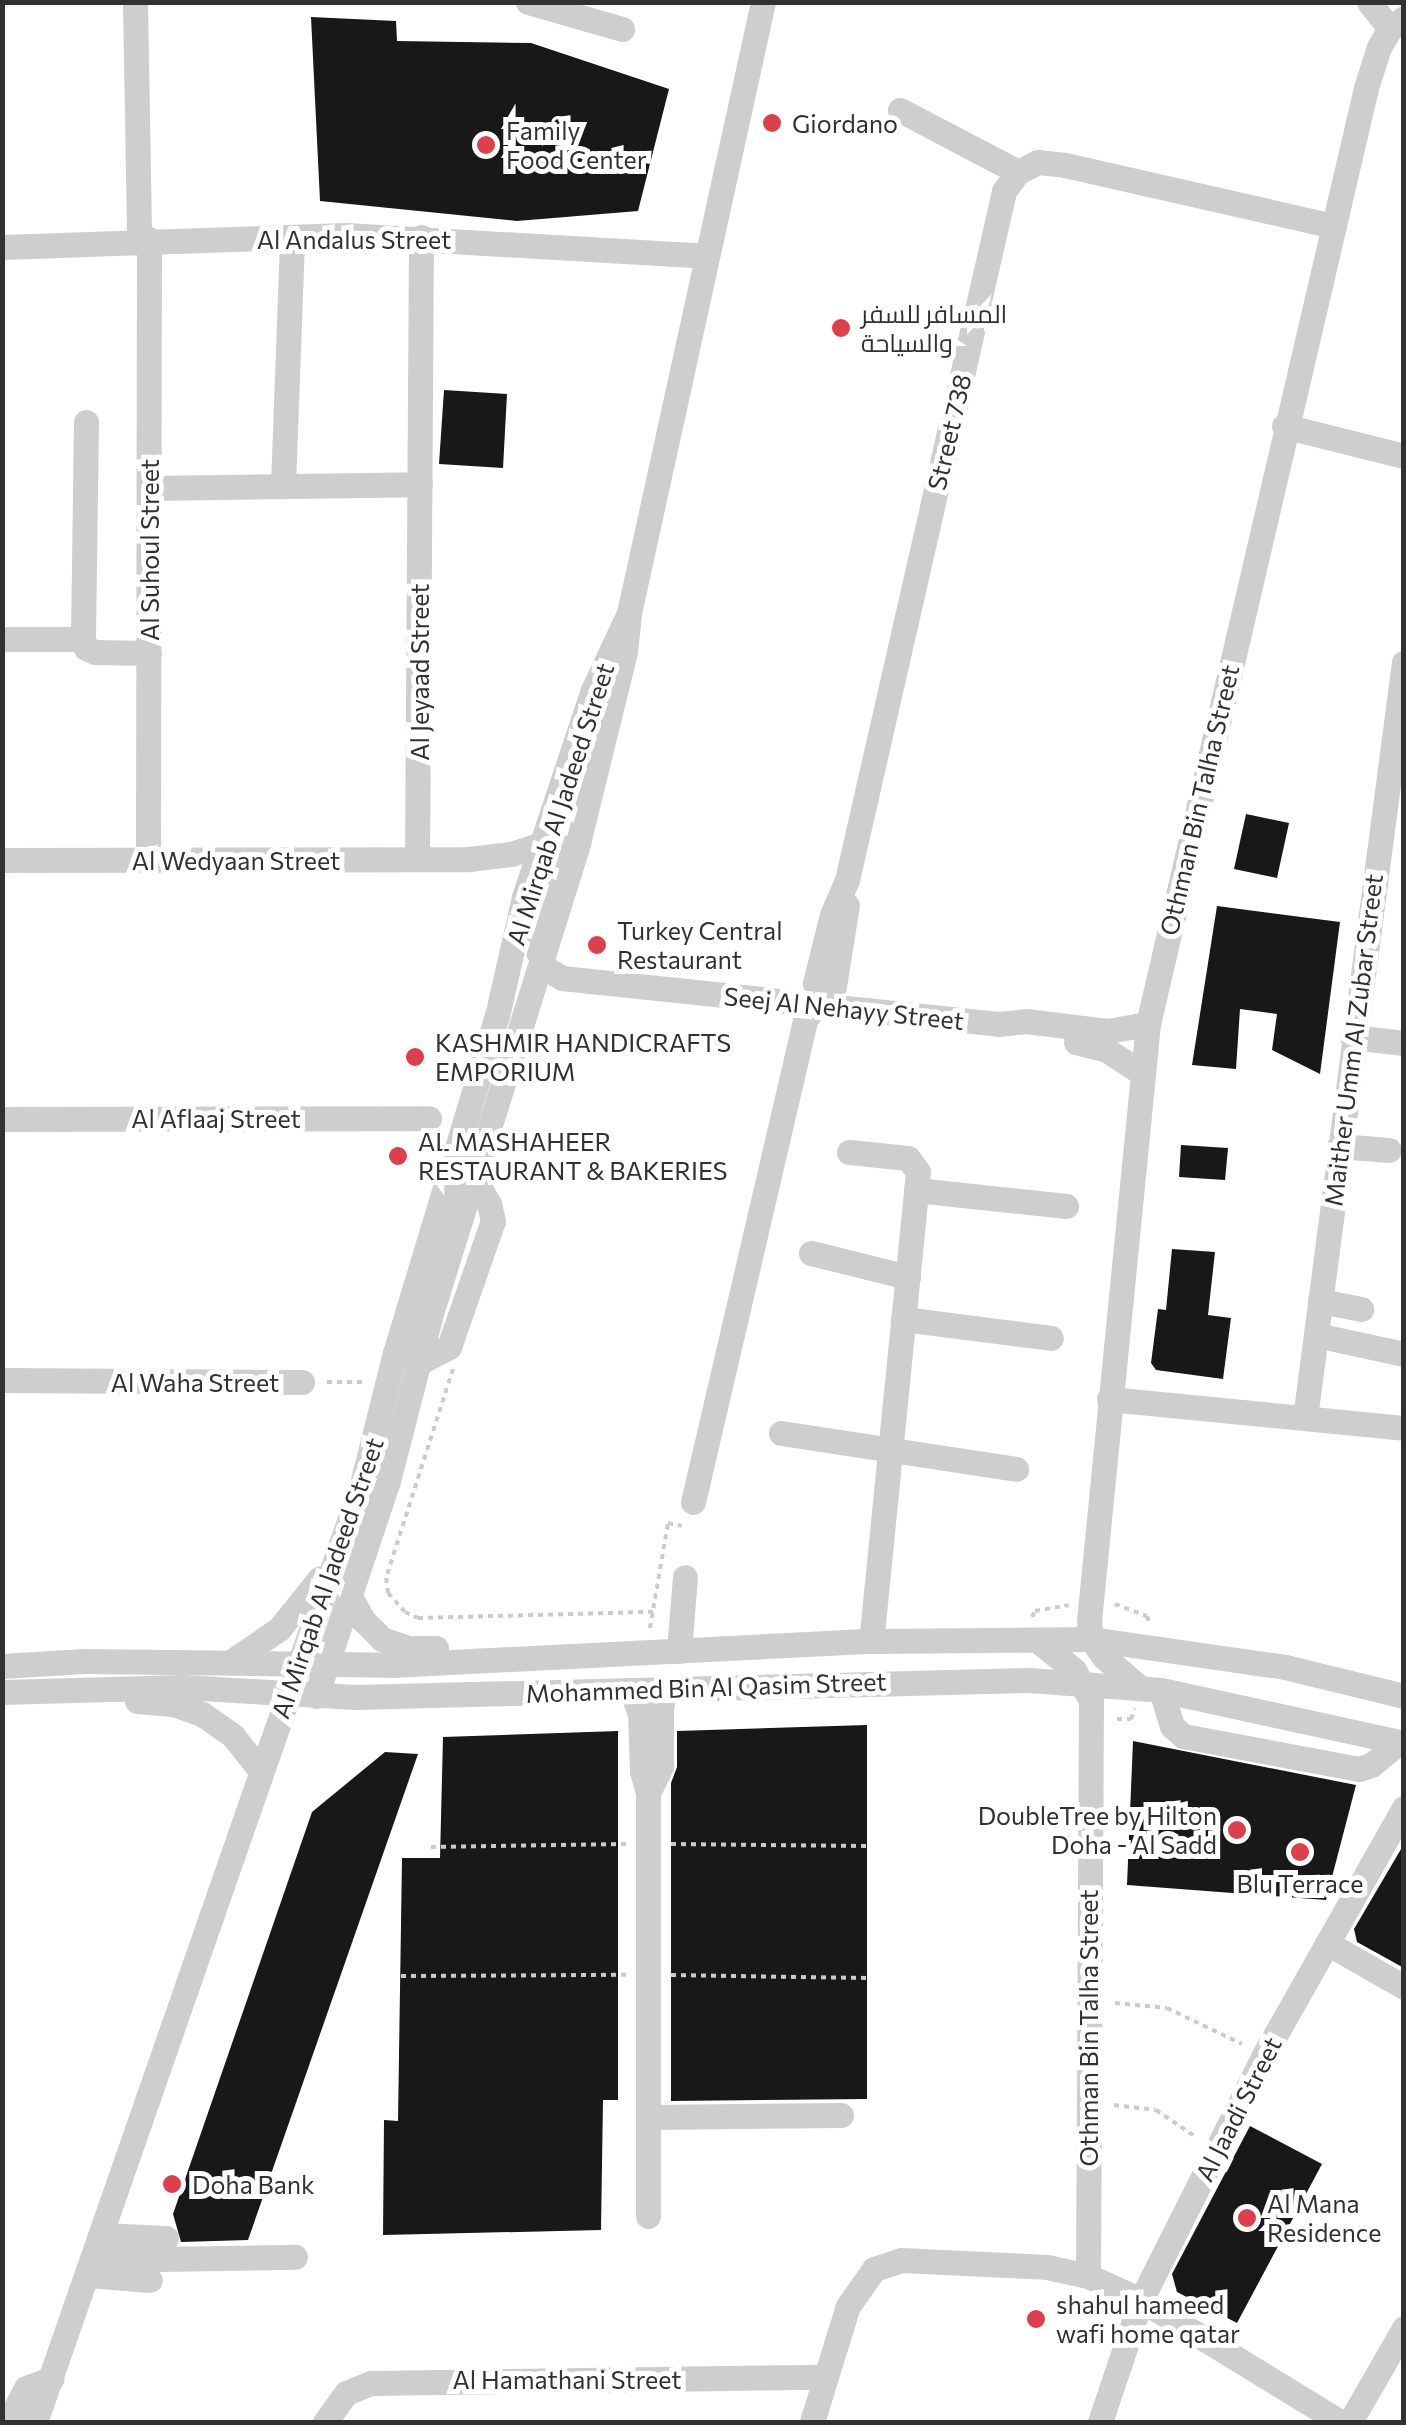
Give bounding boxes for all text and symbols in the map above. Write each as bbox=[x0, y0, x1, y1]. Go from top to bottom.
place label: Giordano bbox=[792, 108, 898, 138]
marker: Giordano bbox=[761, 112, 783, 134]
place label: Family Food Center bbox=[506, 116, 647, 175]
marker: Family Food Center bbox=[475, 134, 497, 156]
street label: Al Andalus Street bbox=[257, 224, 451, 254]
place label: المسافر للسفر والسياحة bbox=[861, 299, 1007, 358]
marker: المسافر للسفر والسياحة bbox=[830, 317, 852, 339]
street label: Street 738 bbox=[921, 371, 977, 493]
street label: Al Suhoul Street bbox=[134, 459, 164, 641]
street label: Al Jeyaad Street bbox=[404, 583, 434, 761]
street label: Al Mirqab Al Jadeed Street bbox=[500, 659, 620, 949]
street label: Othman Bin Talha Street bbox=[1153, 662, 1245, 938]
street label: Al Wedyaan Street bbox=[132, 845, 340, 875]
street label: Maither Umm Al Zubar Street bbox=[1318, 872, 1388, 1208]
place label: Turkey Central Restaurant bbox=[617, 916, 783, 975]
marker: Turkey Central Restaurant bbox=[586, 934, 608, 956]
street label: Seej Al Nehayy Street bbox=[723, 980, 965, 1036]
place label: KASHMIR HANDICRAFTS EMPORIUM bbox=[435, 1028, 731, 1087]
marker: KASHMIR HANDICRAFTS EMPORIUM bbox=[404, 1046, 426, 1068]
street label: Al Aflaaj Street bbox=[131, 1103, 301, 1133]
place label: AL MASHAHEER RESTAURANT & BAKERIES bbox=[418, 1127, 728, 1186]
marker: AL MASHAHEER RESTAURANT & BAKERIES bbox=[387, 1145, 409, 1167]
street label: Al Waha Street bbox=[111, 1367, 279, 1397]
street label: Al Mirqab Al Jadeed Street bbox=[265, 1434, 389, 1722]
street label: Mohammed Bin Al Qasim Street bbox=[525, 1666, 887, 1708]
place label: DoubleTree by Hilton Doha - Al Sadd bbox=[978, 1801, 1217, 1860]
marker: DoubleTree by Hilton Doha - Al Sadd bbox=[1226, 1819, 1248, 1841]
marker: Blu Terrace bbox=[1289, 1841, 1311, 1863]
place label: Blu Terrace bbox=[1237, 1868, 1363, 1898]
street label: Othman Bin Talha Street bbox=[1073, 1890, 1103, 2166]
street label: Al Jaadi Street bbox=[1189, 2032, 1287, 2186]
place label: Doha Bank bbox=[192, 2169, 315, 2199]
marker: Doha Bank bbox=[161, 2173, 183, 2195]
place label: Al Mana Residence bbox=[1267, 2189, 1381, 2248]
marker: Al Mana Residence bbox=[1236, 2207, 1258, 2229]
place label: shahul hameed wafi home qatar bbox=[1056, 2290, 1240, 2349]
marker: shahul hameed wafi home qatar bbox=[1025, 2308, 1047, 2330]
street label: Al Hamathani Street bbox=[453, 2364, 681, 2394]

